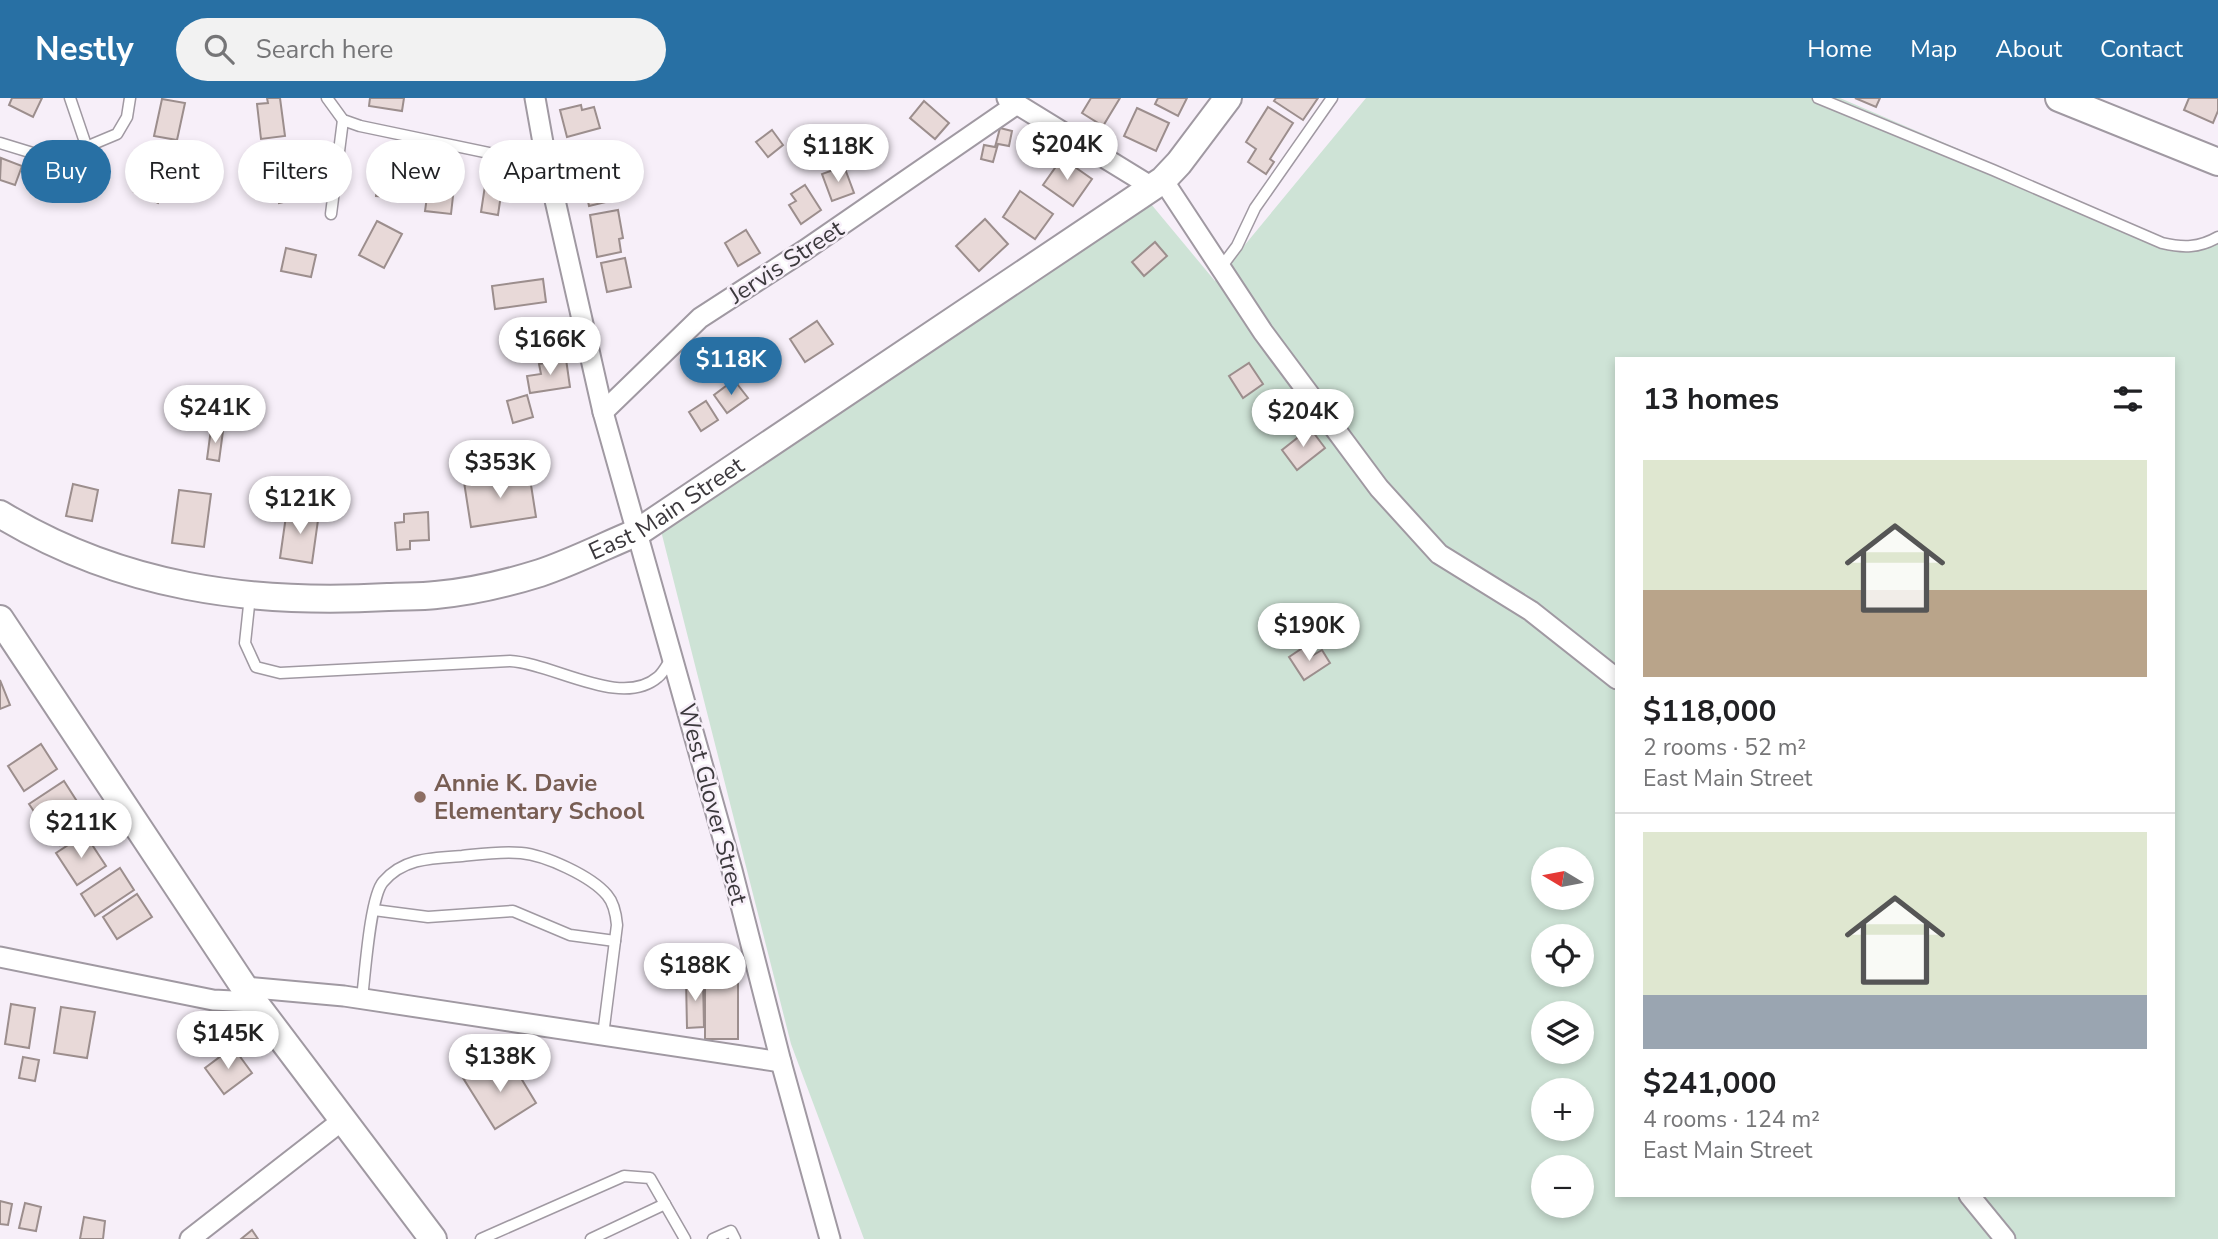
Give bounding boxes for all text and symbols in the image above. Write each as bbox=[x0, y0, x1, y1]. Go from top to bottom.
search box bbox=[176, 18, 666, 81]
text: Nestly bbox=[35, 27, 134, 72]
icon: search bbox=[200, 30, 238, 68]
text: Search here bbox=[256, 32, 393, 67]
text: Home bbox=[1807, 33, 1872, 65]
text: Map bbox=[1910, 33, 1957, 65]
text: About bbox=[1995, 33, 2062, 65]
text: Contact bbox=[2100, 33, 2183, 65]
pin: $204K bbox=[1018, 122, 1116, 182]
pin: $118K bbox=[789, 125, 887, 184]
text: $204K bbox=[1032, 129, 1102, 160]
text: $118K bbox=[803, 131, 873, 162]
chip: Buy bbox=[21, 140, 111, 203]
chip: Rent bbox=[125, 140, 224, 203]
chip: Filters bbox=[238, 140, 352, 203]
chip: New bbox=[366, 140, 465, 203]
chip: Apartment bbox=[479, 140, 644, 203]
street label: Jervis Street bbox=[722, 213, 850, 312]
pin: $166K bbox=[501, 317, 599, 377]
text: $166K bbox=[515, 324, 585, 355]
pin: $118K bbox=[682, 338, 780, 397]
text: $118K bbox=[696, 344, 766, 375]
text: 13 homes bbox=[1643, 379, 1779, 420]
icon: filters bbox=[2109, 380, 2147, 418]
pin: $241K bbox=[166, 386, 264, 445]
pin: $204K bbox=[1254, 390, 1352, 449]
text: $241K bbox=[180, 392, 250, 423]
text: $204K bbox=[1268, 396, 1338, 427]
pin: $353K bbox=[451, 440, 549, 500]
text: $353K bbox=[465, 447, 535, 478]
street label: East Main Street bbox=[584, 449, 751, 568]
pin: $121K bbox=[251, 476, 349, 536]
text: $121K bbox=[265, 483, 335, 514]
icon: home bbox=[1832, 505, 1958, 631]
pin: $190K bbox=[1260, 603, 1358, 663]
text: $190K bbox=[1274, 610, 1344, 641]
text: $118,000 bbox=[1643, 691, 1776, 732]
street label: West Glover Street bbox=[671, 700, 755, 908]
text: 2 rooms · 52 m² bbox=[1643, 732, 1806, 763]
text: East Main Street bbox=[1643, 763, 1812, 794]
place label: Annie K. Davie Elementary School bbox=[434, 767, 645, 827]
marker: Annie K. Davie Elementary School bbox=[412, 789, 428, 805]
pin: $211K bbox=[32, 800, 130, 860]
text: $211K bbox=[46, 807, 116, 838]
north arrow bbox=[1531, 847, 1594, 910]
map controls bbox=[1531, 847, 1594, 1218]
icon: home bbox=[1832, 877, 1958, 1003]
button: locate bbox=[1531, 924, 1594, 987]
pin: $188K bbox=[646, 944, 744, 1003]
text: $188K bbox=[660, 950, 730, 981]
button: layers bbox=[1531, 1001, 1594, 1064]
pin: $145K bbox=[179, 1012, 277, 1071]
text: $145K bbox=[193, 1018, 263, 1049]
pin: $138K bbox=[451, 1034, 549, 1094]
text: $138K bbox=[465, 1041, 535, 1072]
text: $241,000 bbox=[1643, 1063, 1776, 1104]
button: + bbox=[1531, 1078, 1594, 1141]
text: 4 rooms · 124 m² bbox=[1643, 1104, 1820, 1135]
text: East Main Street bbox=[1643, 1135, 1812, 1166]
button: − bbox=[1531, 1155, 1594, 1218]

